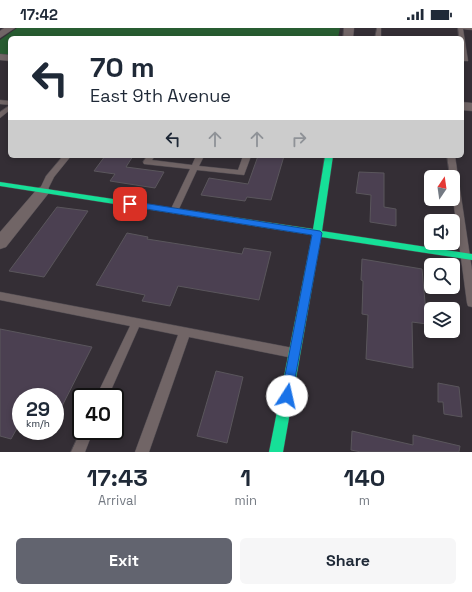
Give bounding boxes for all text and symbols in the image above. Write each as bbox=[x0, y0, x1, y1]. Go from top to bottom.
text: 17:42 bbox=[20, 5, 58, 24]
text: 70 m bbox=[90, 49, 155, 85]
icon: left bbox=[24, 52, 76, 104]
text: East 9th Avenue bbox=[90, 84, 231, 107]
icon: left bbox=[162, 128, 184, 150]
icon: ahead bbox=[204, 128, 226, 150]
icon: ahead bbox=[246, 128, 268, 150]
icon: right bbox=[288, 128, 310, 150]
north arrow bbox=[424, 170, 460, 206]
map controls bbox=[424, 170, 460, 338]
pin bbox=[113, 187, 147, 221]
icon: arrive bbox=[119, 193, 141, 215]
button: sound bbox=[424, 214, 460, 250]
button: search bbox=[424, 258, 460, 294]
button: layers bbox=[424, 302, 460, 338]
position arrow bbox=[266, 375, 308, 417]
speed limit sign: 40 bbox=[72, 388, 124, 440]
text: 29 bbox=[26, 396, 50, 422]
text: km/h bbox=[26, 417, 50, 430]
text: 17:43 bbox=[87, 462, 148, 493]
text: 1 bbox=[240, 462, 251, 493]
text: 140 bbox=[344, 462, 385, 493]
text: Arrival bbox=[98, 492, 137, 509]
text: min bbox=[235, 492, 257, 509]
text: m bbox=[359, 492, 370, 509]
button: Exit bbox=[16, 538, 232, 584]
button: Share bbox=[240, 538, 456, 584]

